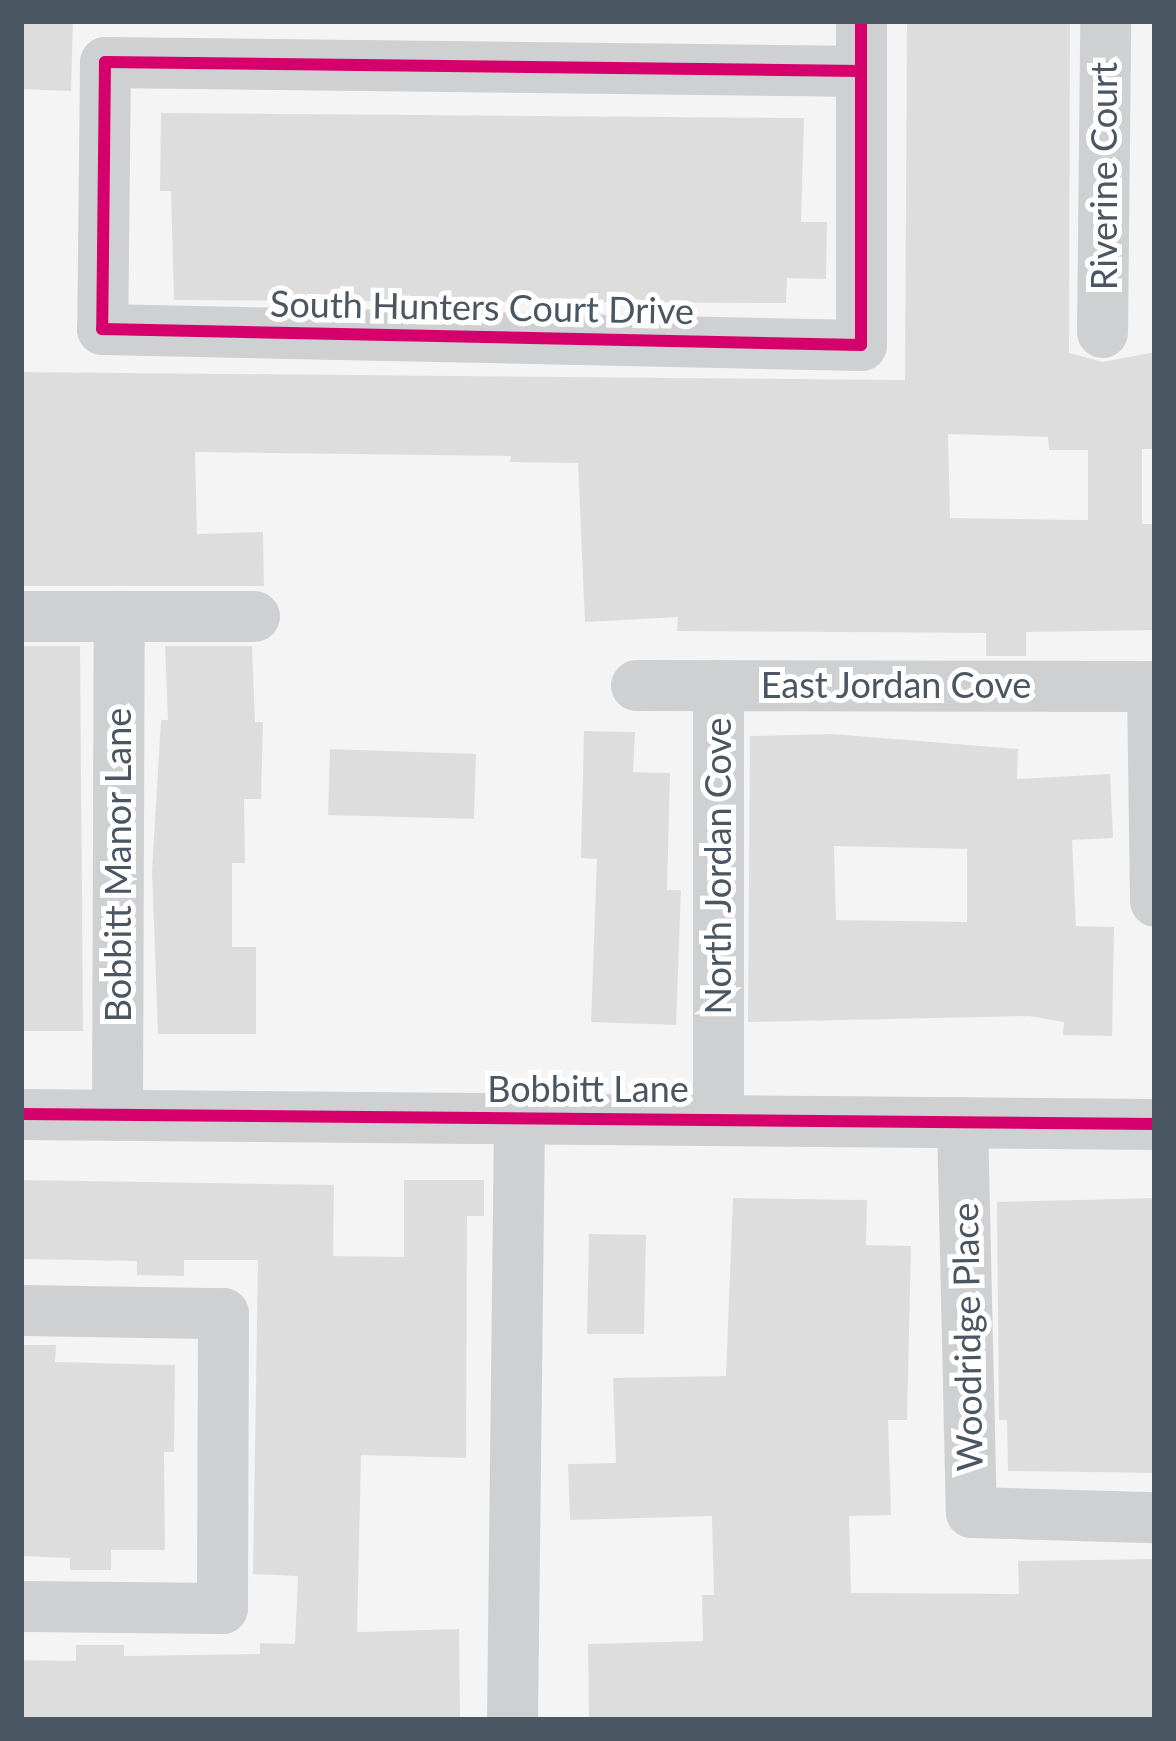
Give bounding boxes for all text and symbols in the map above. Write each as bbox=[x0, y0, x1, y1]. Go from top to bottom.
street label: Riverine Court bbox=[1082, 62, 1126, 290]
street label: South Hunters Court Drive bbox=[270, 282, 694, 332]
street label: East Jordan Cove bbox=[760, 663, 1032, 707]
street label: Bobbitt Manor Lane bbox=[96, 707, 140, 1023]
street label: North Jordan Cove bbox=[696, 717, 740, 1015]
street label: Bobbitt Lane bbox=[487, 1067, 689, 1111]
street label: Woodridge Place bbox=[943, 1202, 991, 1472]

